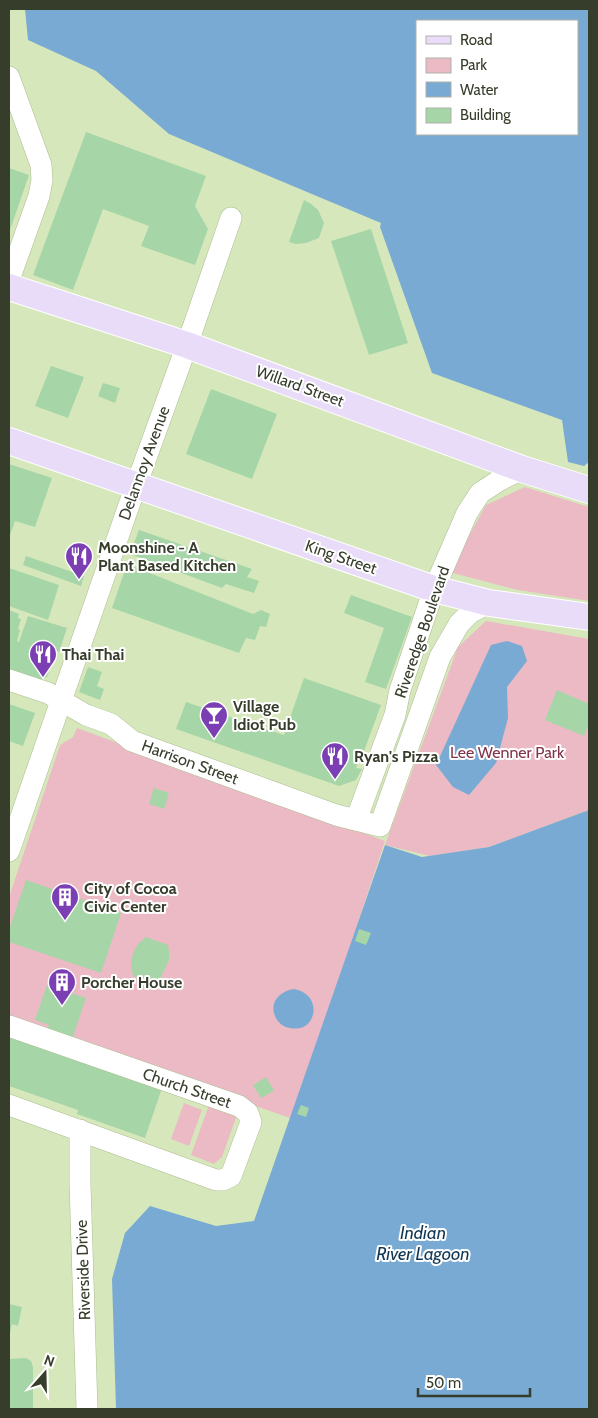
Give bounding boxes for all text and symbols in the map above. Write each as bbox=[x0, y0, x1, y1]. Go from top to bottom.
legend bbox=[416, 20, 578, 135]
text: Road bbox=[460, 31, 493, 49]
text: Park bbox=[460, 56, 487, 74]
text: Water bbox=[460, 81, 498, 99]
text: Building bbox=[460, 106, 511, 124]
street label: Willard Street bbox=[253, 361, 347, 411]
street label: Delannoy Avenue bbox=[115, 403, 173, 523]
street label: King Street bbox=[303, 536, 380, 578]
place label: Moonshine - A Plant Based Kitchen bbox=[98, 538, 236, 575]
restaurant icon: Moonshine - A Plant Based Kitchen bbox=[64, 541, 94, 580]
street label: Riveredge Boulevard bbox=[391, 564, 453, 700]
restaurant icon: Thai Thai bbox=[28, 639, 58, 678]
place label: Thai Thai bbox=[62, 645, 124, 664]
place label: Village Idiot Pub bbox=[233, 697, 296, 734]
bar icon: Village Idiot Pub bbox=[199, 700, 229, 739]
street label: Harrison Street bbox=[139, 736, 241, 788]
restaurant icon: Ryan's Pizza bbox=[320, 741, 350, 780]
park label: Lee Wenner Park bbox=[450, 743, 565, 762]
place label: Ryan's Pizza bbox=[354, 747, 438, 766]
place label: City of Cocoa Civic Center bbox=[84, 879, 177, 916]
building icon: City of Cocoa Civic Center bbox=[50, 882, 80, 921]
building icon: Porcher House bbox=[47, 967, 77, 1006]
place label: Porcher House bbox=[81, 973, 182, 992]
street label: Church Street bbox=[140, 1064, 234, 1112]
street label: Riverside Drive bbox=[72, 1219, 94, 1321]
water label: Indian River Lagoon bbox=[376, 1222, 470, 1265]
north arrow bbox=[20, 1348, 70, 1398]
text: N bbox=[42, 1351, 57, 1371]
scale bar bbox=[418, 1366, 530, 1398]
text: 50 m bbox=[426, 1374, 461, 1392]

